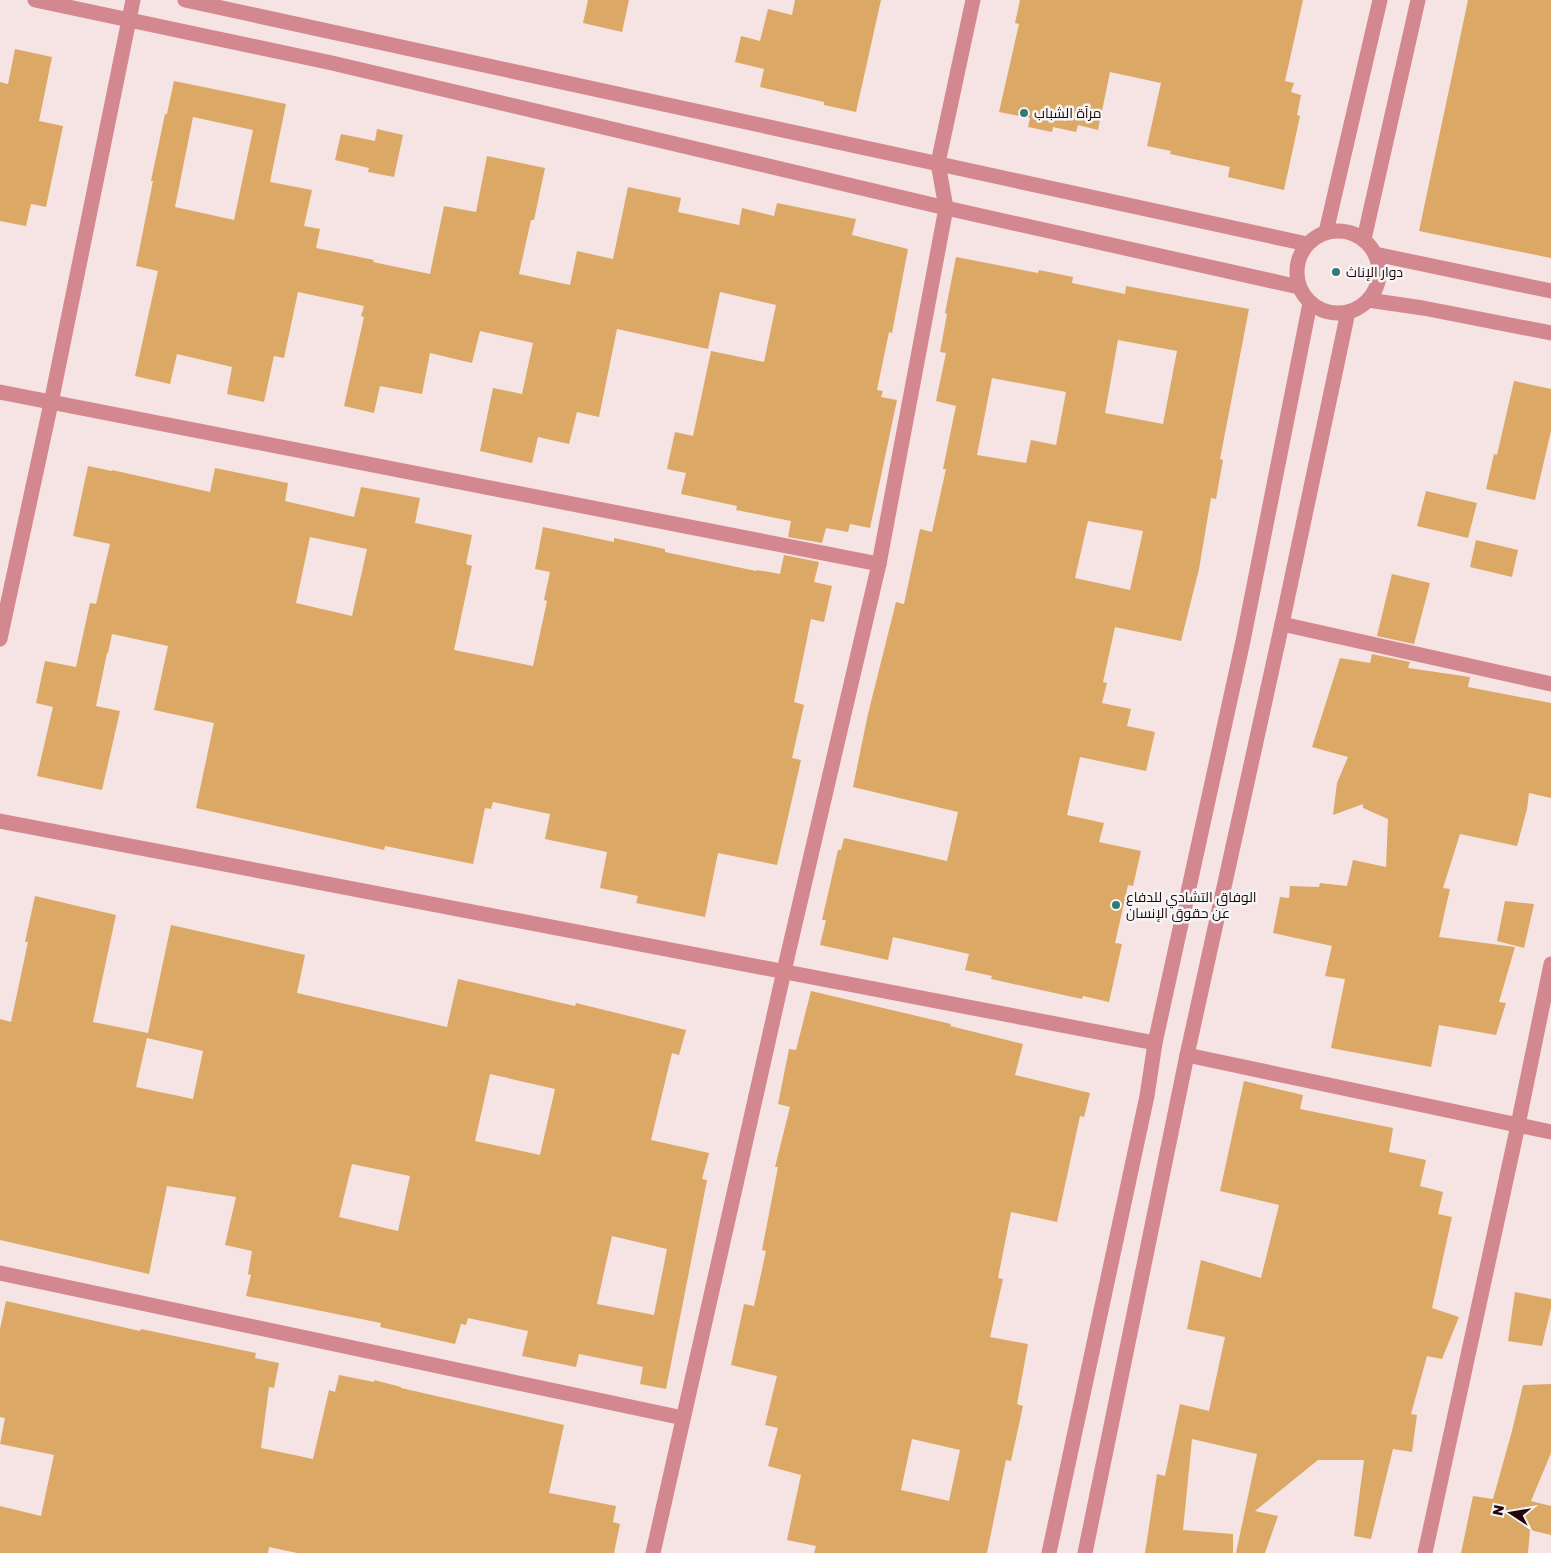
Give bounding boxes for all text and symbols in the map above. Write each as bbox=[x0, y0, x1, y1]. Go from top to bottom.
place label: مرآة الشباب bbox=[1034, 104, 1102, 121]
marker: مرآة الشباب bbox=[1018, 107, 1030, 119]
place label: دوار الإناث bbox=[1346, 263, 1403, 281]
marker: دوار الإناث bbox=[1330, 266, 1342, 278]
place label: الوفاق التشادي للدفاع عن حقوق الإنسان bbox=[1126, 888, 1257, 922]
marker: الوفاق التشادي للدفاع عن حقوق الإنسان bbox=[1110, 899, 1122, 911]
north arrow bbox=[1486, 1488, 1536, 1538]
text: N bbox=[1488, 1503, 1507, 1517]

